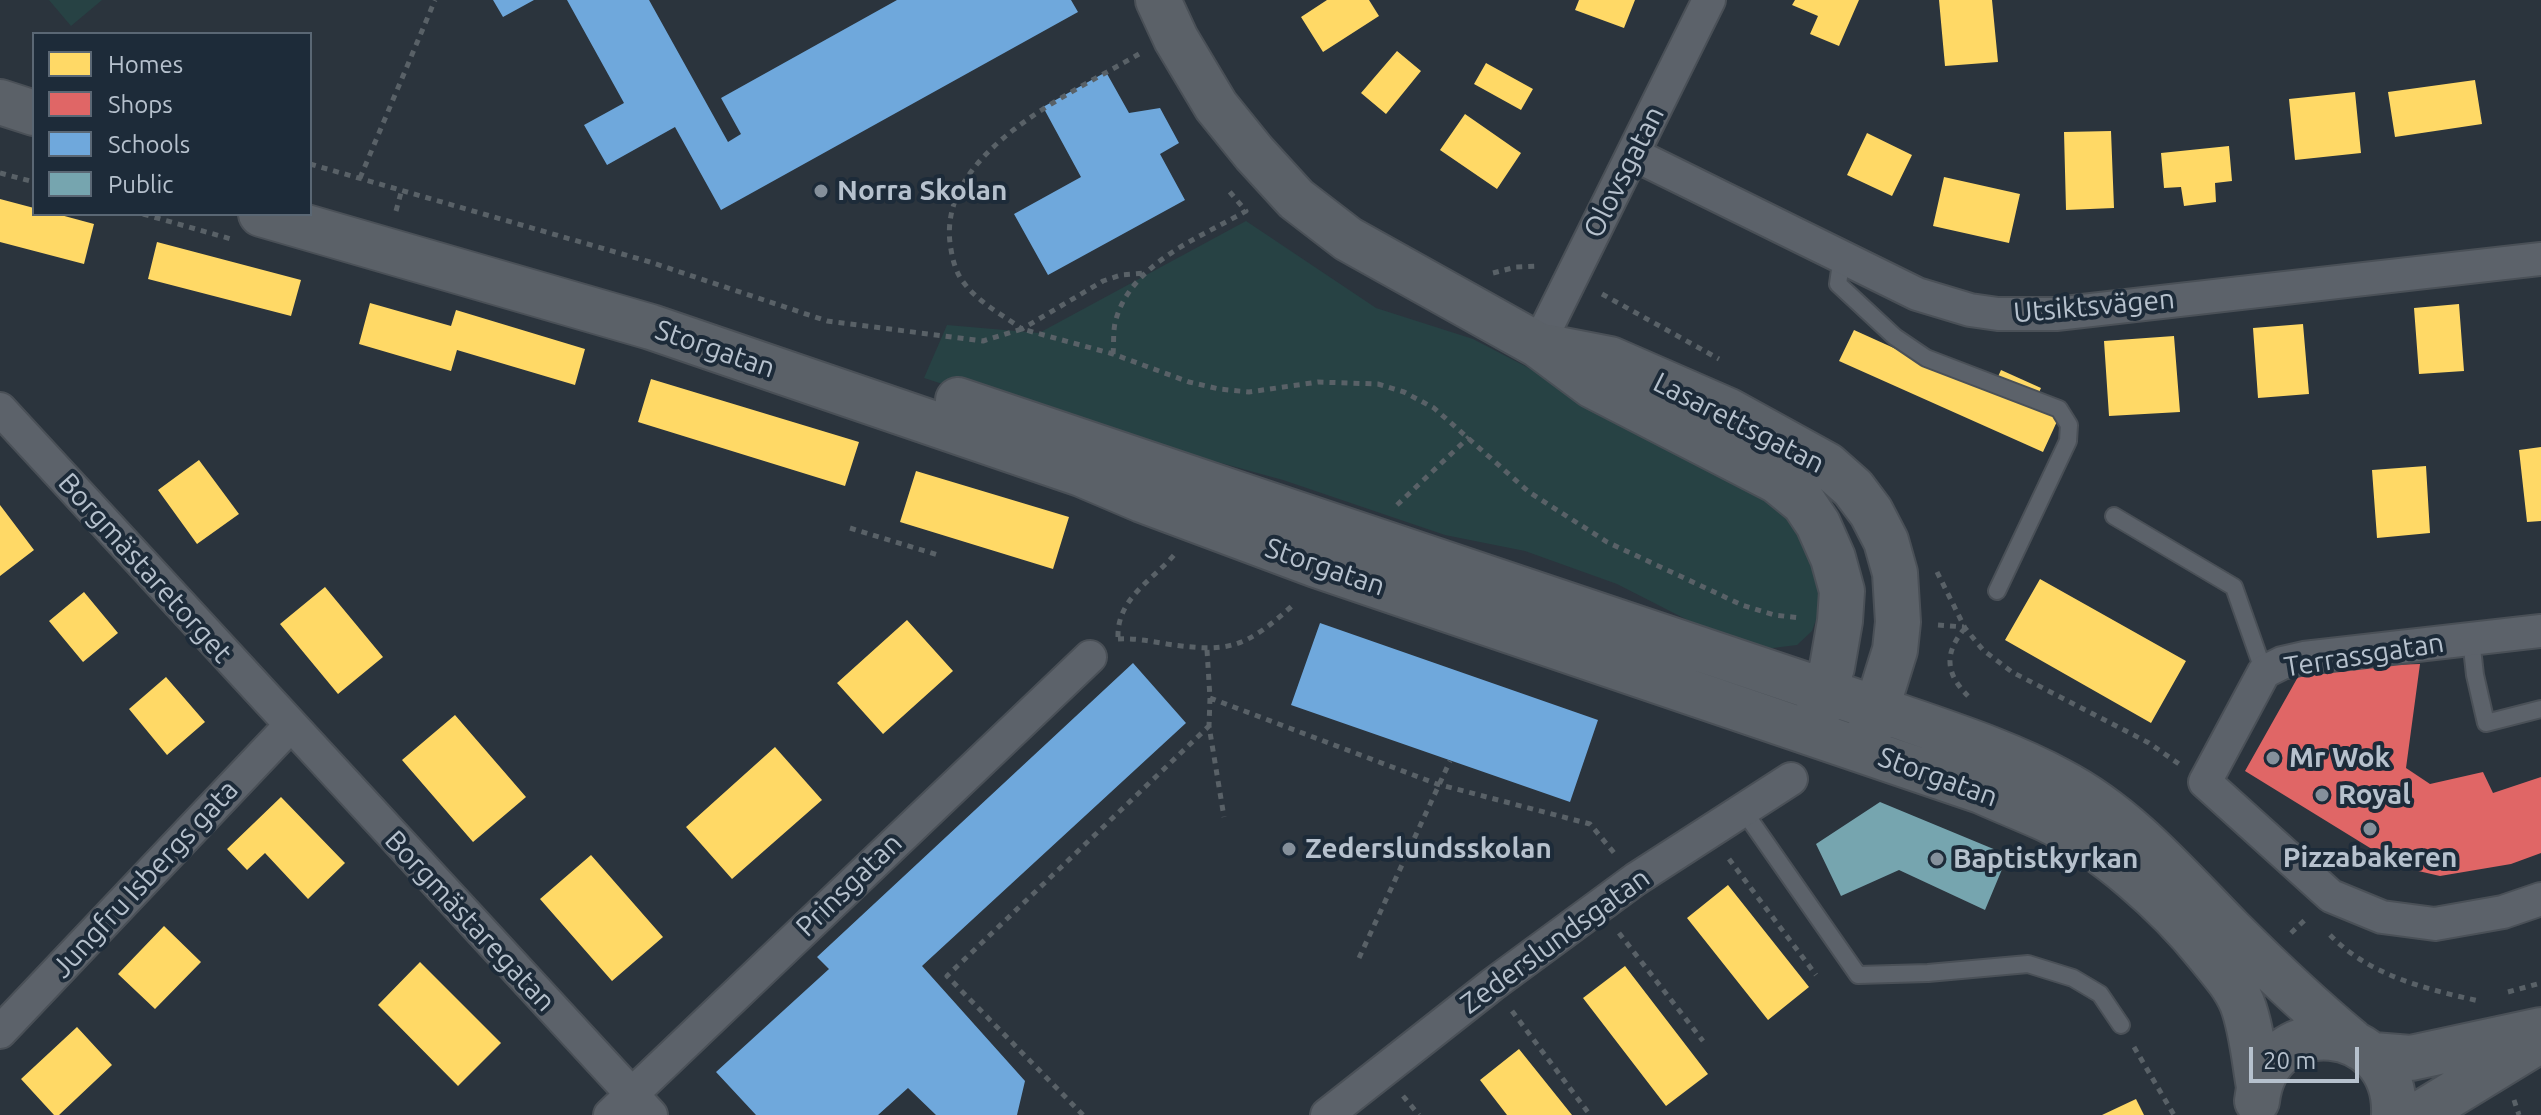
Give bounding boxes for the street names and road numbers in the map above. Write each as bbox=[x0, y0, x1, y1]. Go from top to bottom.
street label: Olovsgatan bbox=[1577, 101, 1671, 243]
street label: Utsiktsvägen bbox=[2012, 282, 2176, 330]
street label: Storgatan bbox=[651, 313, 779, 385]
street label: Lasarettsgatan bbox=[1648, 366, 1830, 480]
street label: Borgmästaretorget bbox=[51, 466, 239, 670]
street label: Storgatan bbox=[1261, 531, 1389, 603]
street label: Terrassgatan bbox=[2282, 626, 2446, 684]
street label: Storgatan bbox=[1874, 740, 2002, 814]
street label: Jungfru Isbergs gata bbox=[45, 773, 245, 985]
street label: Borgmästaregatan bbox=[378, 824, 562, 1018]
street label: Prinsgatan bbox=[789, 826, 909, 944]
street label: Zederslundsgatan bbox=[1454, 861, 1656, 1021]

